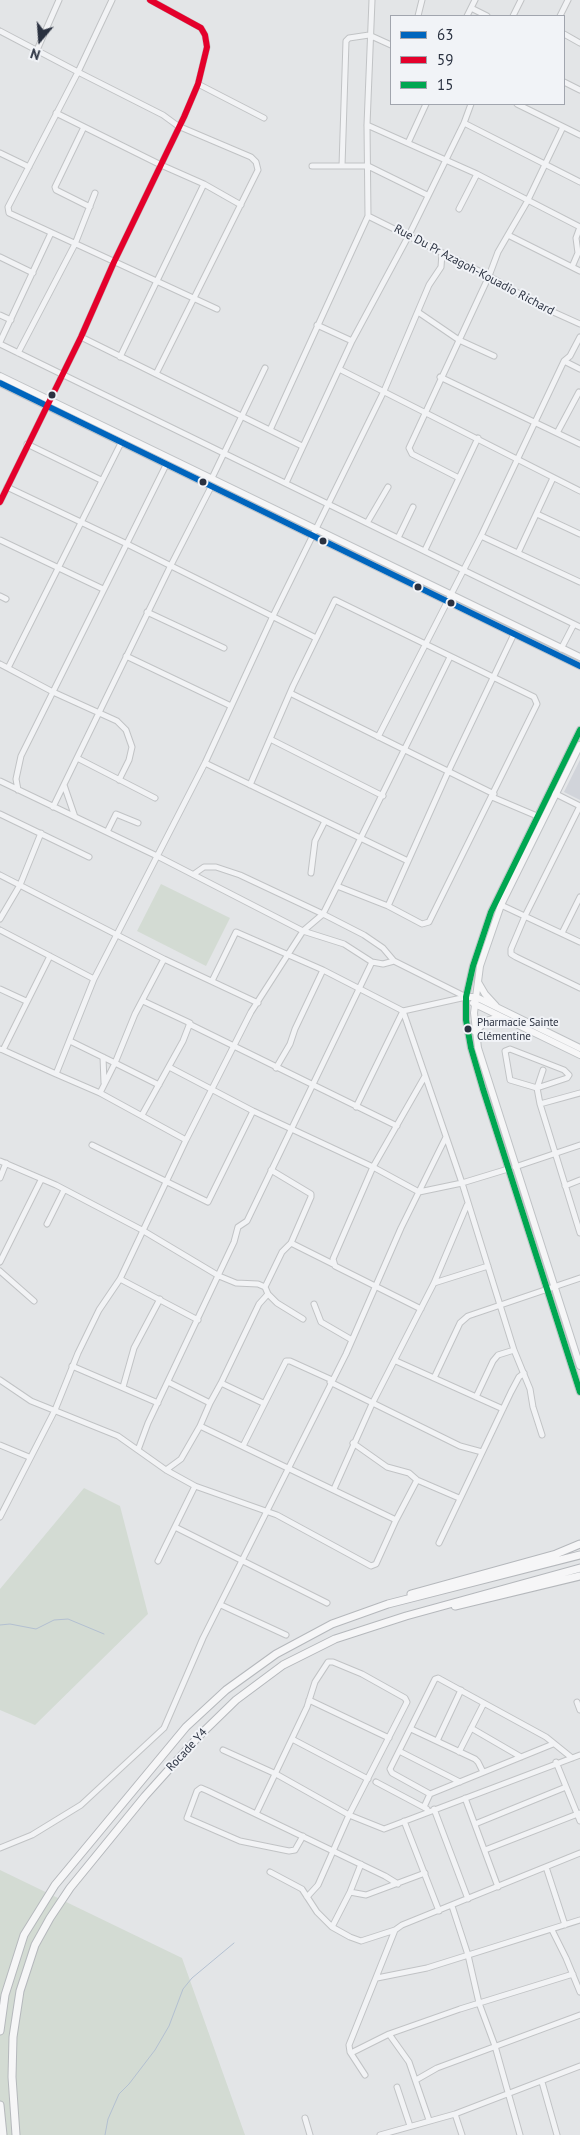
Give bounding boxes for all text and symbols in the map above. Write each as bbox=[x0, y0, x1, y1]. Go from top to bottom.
north arrow bbox=[15, 15, 65, 65]
legend bbox=[390, 15, 565, 105]
text: 63 bbox=[437, 25, 453, 44]
text: N bbox=[28, 44, 43, 64]
text: 59 bbox=[437, 50, 453, 69]
text: 15 bbox=[437, 75, 453, 94]
street label: Rue Du Pr Azagoh-Kouadio Richard bbox=[391, 222, 557, 318]
unlabelled marker bbox=[47, 390, 57, 400]
unlabelled marker bbox=[198, 477, 208, 487]
unlabelled marker bbox=[318, 536, 328, 546]
unlabelled marker bbox=[413, 582, 423, 592]
unlabelled marker bbox=[446, 598, 456, 608]
place label: Pharmacie Sainte Clémentine bbox=[477, 1016, 559, 1042]
marker: Pharmacie Sainte Clémentine bbox=[463, 1024, 473, 1034]
street label: Rocade Y4 bbox=[164, 1726, 210, 1774]

